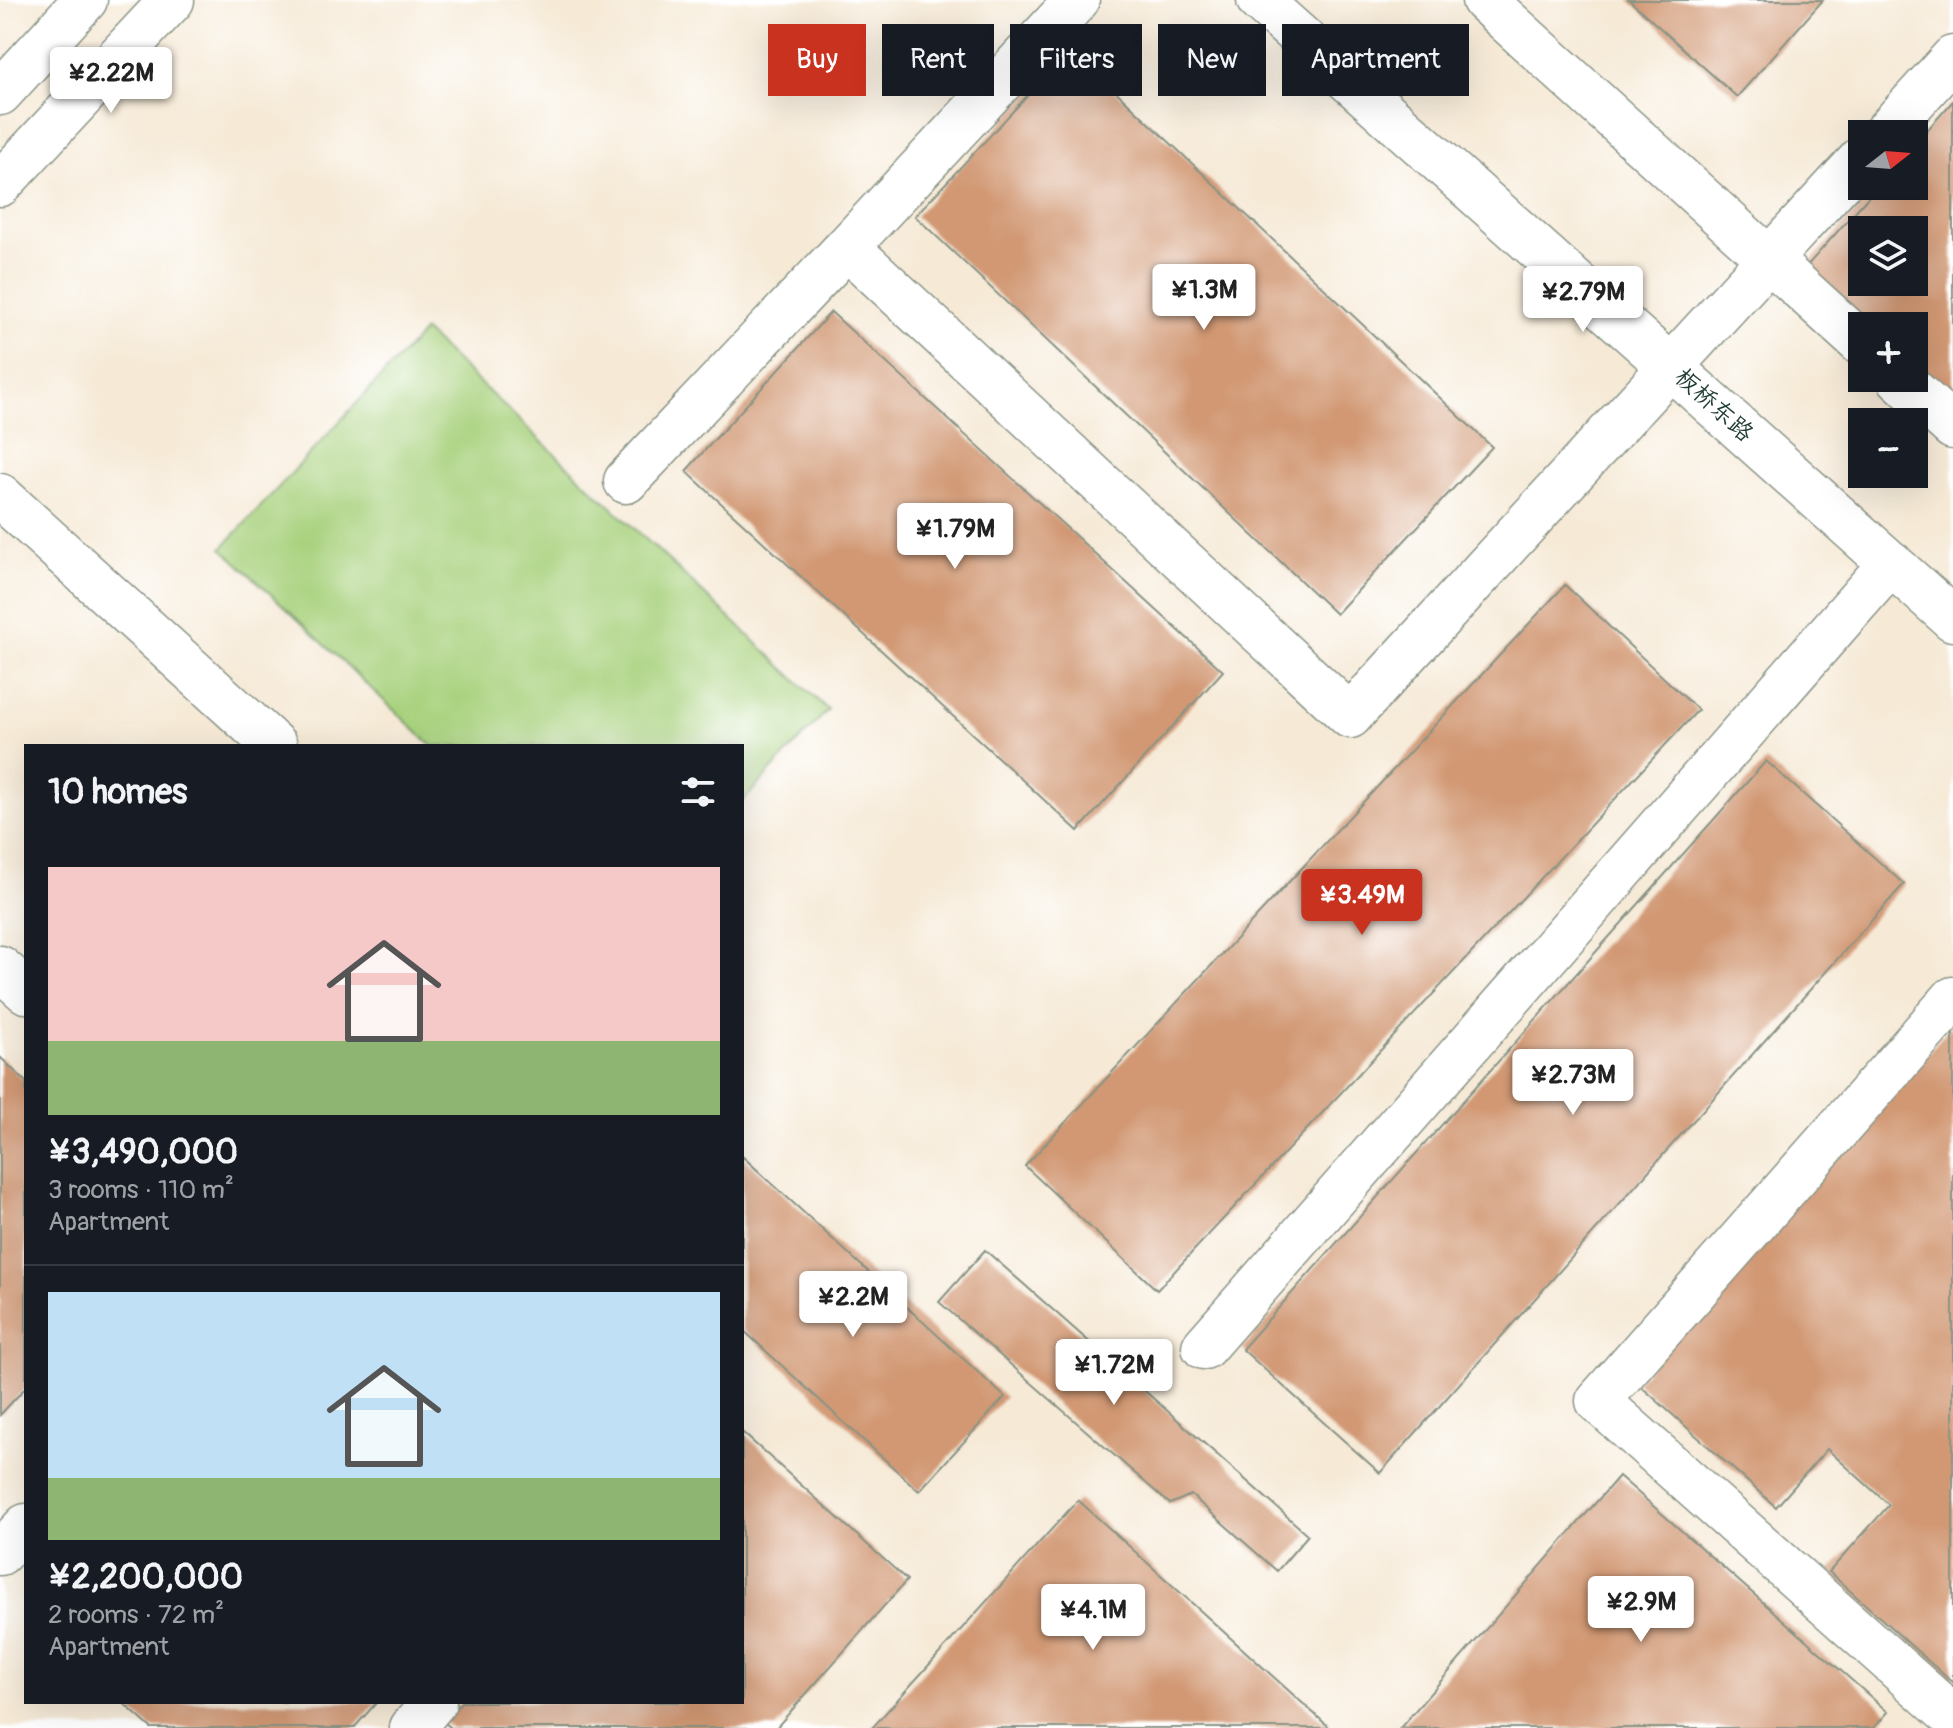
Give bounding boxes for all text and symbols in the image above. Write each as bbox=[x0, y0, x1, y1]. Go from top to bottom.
chip: Buy bbox=[768, 24, 866, 96]
chip: Rent bbox=[882, 24, 994, 96]
chip: Filters bbox=[1010, 24, 1142, 96]
chip: New bbox=[1158, 24, 1266, 96]
chip: Apartment bbox=[1282, 24, 1469, 96]
pin: ¥2.22M bbox=[46, 47, 176, 115]
text: ¥2.22M bbox=[68, 57, 154, 89]
north arrow bbox=[1848, 120, 1928, 200]
map controls bbox=[1848, 120, 1928, 488]
button: layers bbox=[1848, 216, 1928, 296]
pin: ¥1.3M bbox=[1148, 264, 1260, 332]
pin: ¥2.79M bbox=[1518, 266, 1648, 334]
text: ¥1.3M bbox=[1170, 274, 1238, 306]
text: ¥2.79M bbox=[1541, 276, 1625, 308]
button: + bbox=[1848, 312, 1928, 392]
street label: 板桥东路 bbox=[1669, 362, 1759, 448]
button: − bbox=[1848, 408, 1928, 488]
pin: ¥1.79M bbox=[890, 503, 1020, 571]
text: ¥1.79M bbox=[915, 513, 995, 545]
icon: filters bbox=[676, 770, 720, 814]
text: 10 homes bbox=[48, 771, 187, 814]
pin: ¥3.49M bbox=[1297, 869, 1427, 937]
text: ¥3.49M bbox=[1319, 879, 1405, 911]
icon: home bbox=[312, 919, 456, 1063]
pin: ¥2.73M bbox=[1508, 1049, 1638, 1117]
text: ¥2.73M bbox=[1530, 1059, 1616, 1091]
text: ¥3,490,000 bbox=[48, 1131, 238, 1174]
text: 3 rooms · 110 m² bbox=[48, 1174, 234, 1206]
text: Apartment bbox=[48, 1206, 169, 1238]
pin: ¥2.2M bbox=[797, 1271, 909, 1339]
text: ¥2.2M bbox=[817, 1281, 889, 1313]
pin: ¥1.72M bbox=[1049, 1339, 1179, 1407]
icon: home bbox=[312, 1344, 456, 1488]
text: ¥1.72M bbox=[1074, 1349, 1154, 1381]
text: ¥2,200,000 bbox=[48, 1556, 243, 1599]
pin: ¥2.9M bbox=[1585, 1576, 1697, 1644]
pin: ¥4.1M bbox=[1037, 1584, 1149, 1652]
text: ¥2.9M bbox=[1606, 1586, 1676, 1618]
text: ¥4.1M bbox=[1059, 1594, 1127, 1626]
text: 2 rooms · 72 m² bbox=[48, 1599, 224, 1631]
text: Apartment bbox=[48, 1631, 169, 1663]

